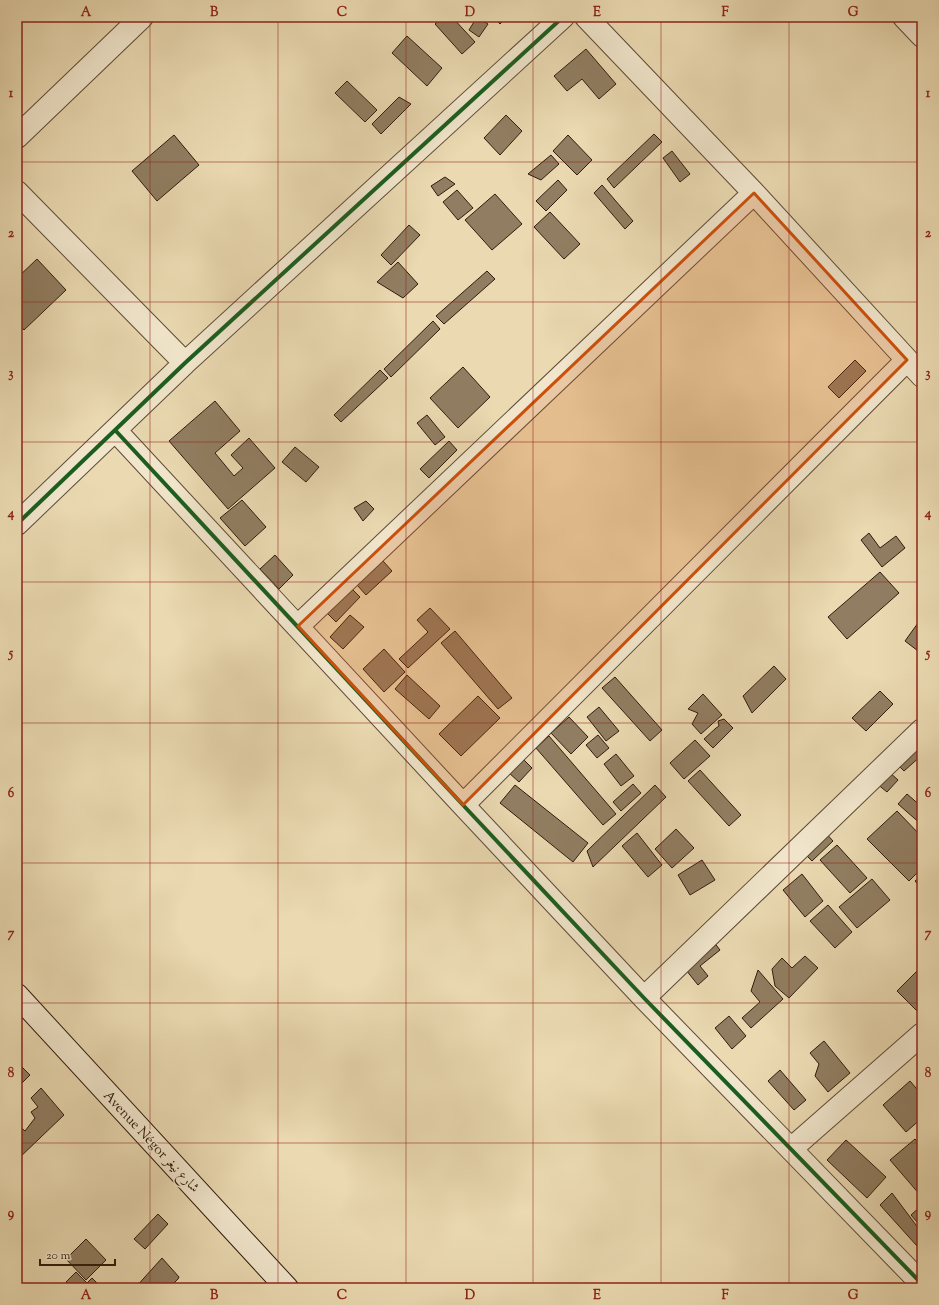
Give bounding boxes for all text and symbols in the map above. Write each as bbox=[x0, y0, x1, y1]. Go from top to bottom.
text: A bbox=[81, 4, 92, 22]
text: B bbox=[210, 4, 219, 22]
text: C bbox=[337, 4, 347, 22]
text: D bbox=[465, 4, 475, 22]
text: E bbox=[593, 4, 601, 22]
text: F bbox=[721, 4, 729, 22]
text: G bbox=[848, 4, 859, 22]
text: 1 bbox=[9, 85, 14, 103]
text: 1 bbox=[926, 85, 931, 103]
text: 2 bbox=[8, 225, 15, 243]
text: 2 bbox=[925, 225, 932, 243]
text: 3 bbox=[8, 365, 14, 383]
text: 3 bbox=[925, 365, 931, 383]
text: 4 bbox=[7, 505, 15, 523]
text: 4 bbox=[924, 505, 932, 523]
text: 5 bbox=[8, 645, 14, 663]
text: 5 bbox=[925, 645, 931, 663]
text: 6 bbox=[8, 785, 15, 803]
text: 6 bbox=[925, 785, 932, 803]
text: 7 bbox=[8, 925, 15, 943]
text: 7 bbox=[925, 925, 932, 943]
text: 8 bbox=[8, 1065, 15, 1083]
text: 8 bbox=[925, 1065, 932, 1083]
street label: Avenue Négor شارع نيغر bbox=[98, 1087, 203, 1198]
text: 9 bbox=[8, 1205, 15, 1223]
text: 9 bbox=[925, 1205, 932, 1223]
scale bar bbox=[40, 1241, 115, 1267]
text: 20 m bbox=[46, 1247, 71, 1265]
text: A bbox=[81, 1287, 92, 1305]
text: B bbox=[210, 1287, 219, 1305]
text: C bbox=[337, 1287, 347, 1305]
text: D bbox=[465, 1287, 475, 1305]
text: E bbox=[593, 1287, 601, 1305]
text: F bbox=[721, 1287, 729, 1305]
text: G bbox=[848, 1287, 859, 1305]

